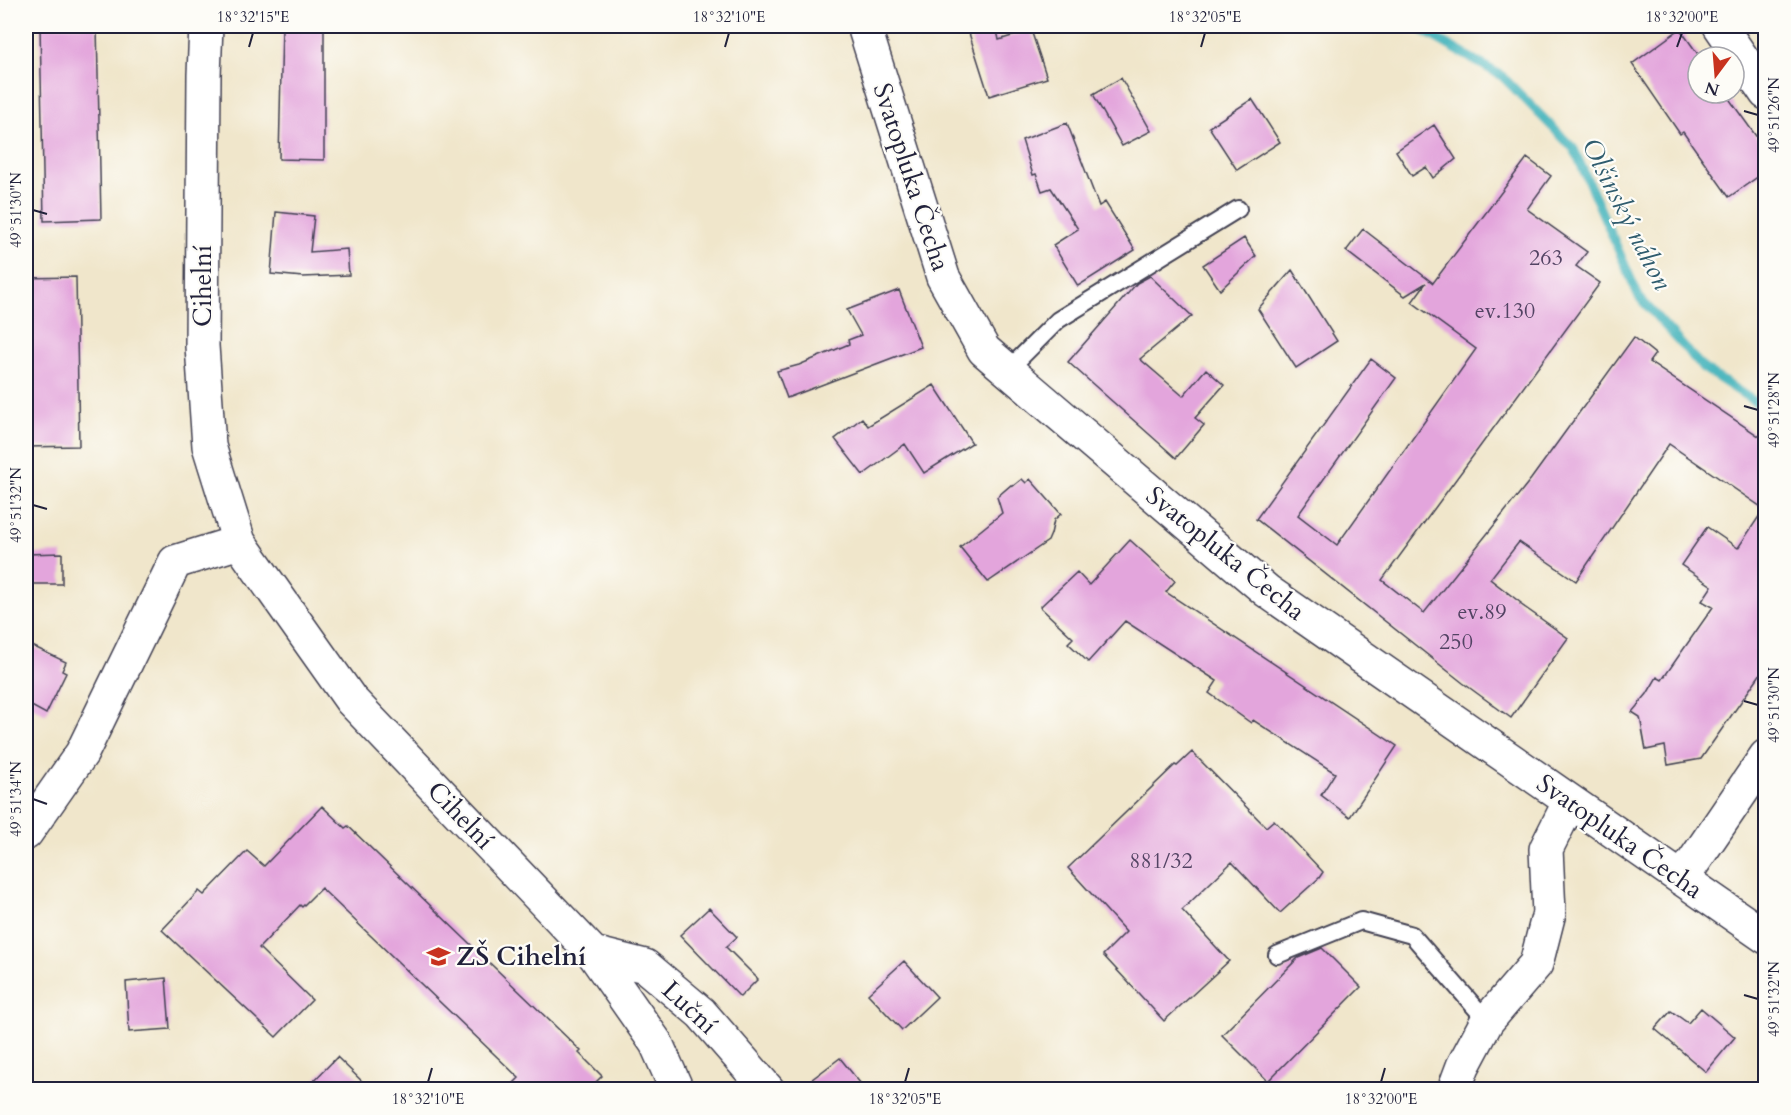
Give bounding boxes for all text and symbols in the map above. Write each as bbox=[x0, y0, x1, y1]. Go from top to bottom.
text: 18°32'15"E bbox=[217, 7, 289, 27]
text: 18°32'10"E bbox=[693, 7, 765, 27]
text: 18°32'05"E bbox=[1169, 7, 1241, 27]
text: 18°32'00"E bbox=[1646, 7, 1718, 27]
north arrow bbox=[1686, 45, 1746, 105]
text: N bbox=[1702, 76, 1722, 101]
text: 49°51'26"N bbox=[1764, 77, 1784, 153]
street label: Svatopluka Čecha bbox=[865, 79, 958, 276]
water label: Olšinský náhon bbox=[1572, 132, 1681, 297]
text: 49°51'30"N bbox=[6, 172, 26, 248]
house number: 263 bbox=[1529, 243, 1563, 273]
street label: Cihelní bbox=[185, 245, 220, 327]
house number: ev.130 bbox=[1475, 296, 1535, 326]
text: 49°51'28"N bbox=[1764, 372, 1784, 448]
text: 49°51'32"N bbox=[6, 467, 26, 543]
street label: Svatopluka Čecha bbox=[1139, 478, 1313, 629]
house number: ev.89 bbox=[1457, 597, 1507, 627]
house number: 250 bbox=[1439, 627, 1473, 657]
text: 49°51'30"N bbox=[1764, 667, 1784, 743]
text: 49°51'34"N bbox=[6, 761, 26, 837]
street label: Svatopluka Čecha bbox=[1530, 766, 1710, 907]
street label: Cihelní bbox=[420, 774, 502, 857]
house number: 881/32 bbox=[1129, 846, 1193, 876]
place label: ZŠ Cihelní bbox=[456, 939, 586, 974]
school or university icon: ZŠ Cihelní bbox=[425, 943, 451, 969]
text: 49°51'32"N bbox=[1764, 961, 1784, 1037]
street label: Luční bbox=[654, 973, 725, 1042]
text: 18°32'10"E bbox=[392, 1089, 464, 1109]
text: 18°32'05"E bbox=[869, 1089, 941, 1109]
text: 18°32'00"E bbox=[1345, 1089, 1417, 1109]

